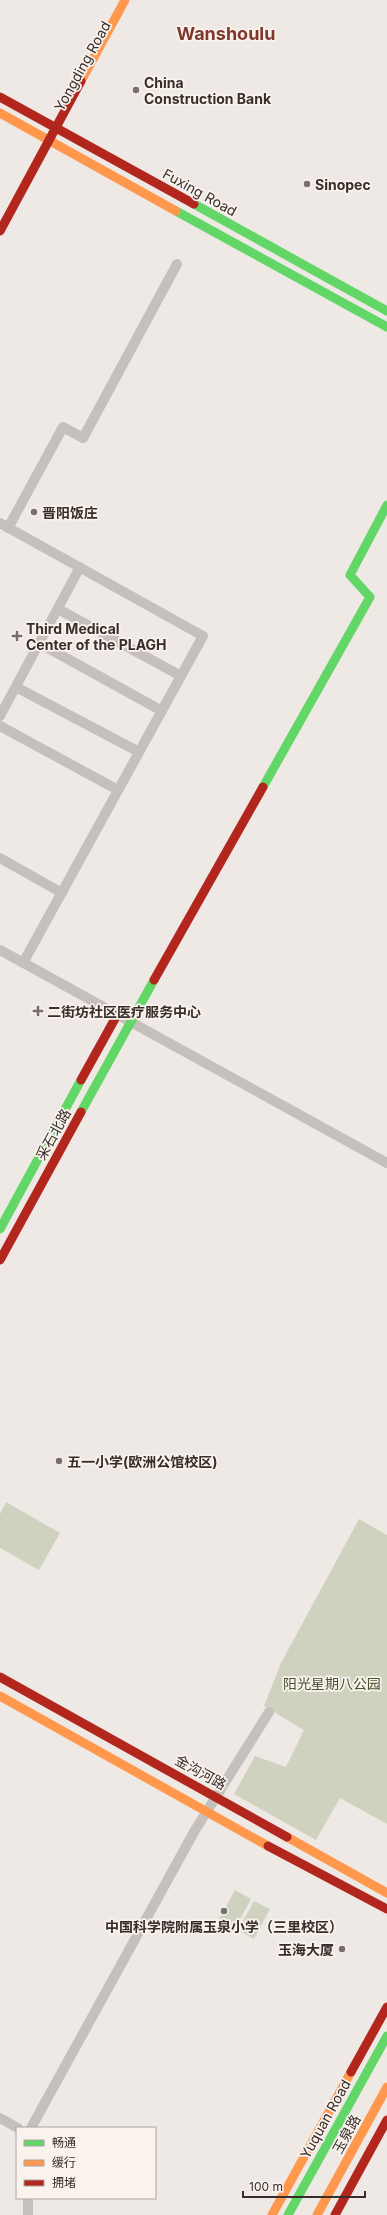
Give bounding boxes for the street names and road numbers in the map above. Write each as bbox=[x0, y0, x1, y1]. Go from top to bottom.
street label: Yongding Road bbox=[50, 18, 114, 114]
street label: Fuxing Road bbox=[160, 165, 240, 219]
street label: 采石北路 bbox=[32, 1105, 74, 1163]
street label: 金沟河路 bbox=[172, 1751, 230, 1793]
street label: Yuquan Road bbox=[296, 2076, 354, 2162]
street label: 玉泉路 bbox=[328, 2112, 364, 2156]

